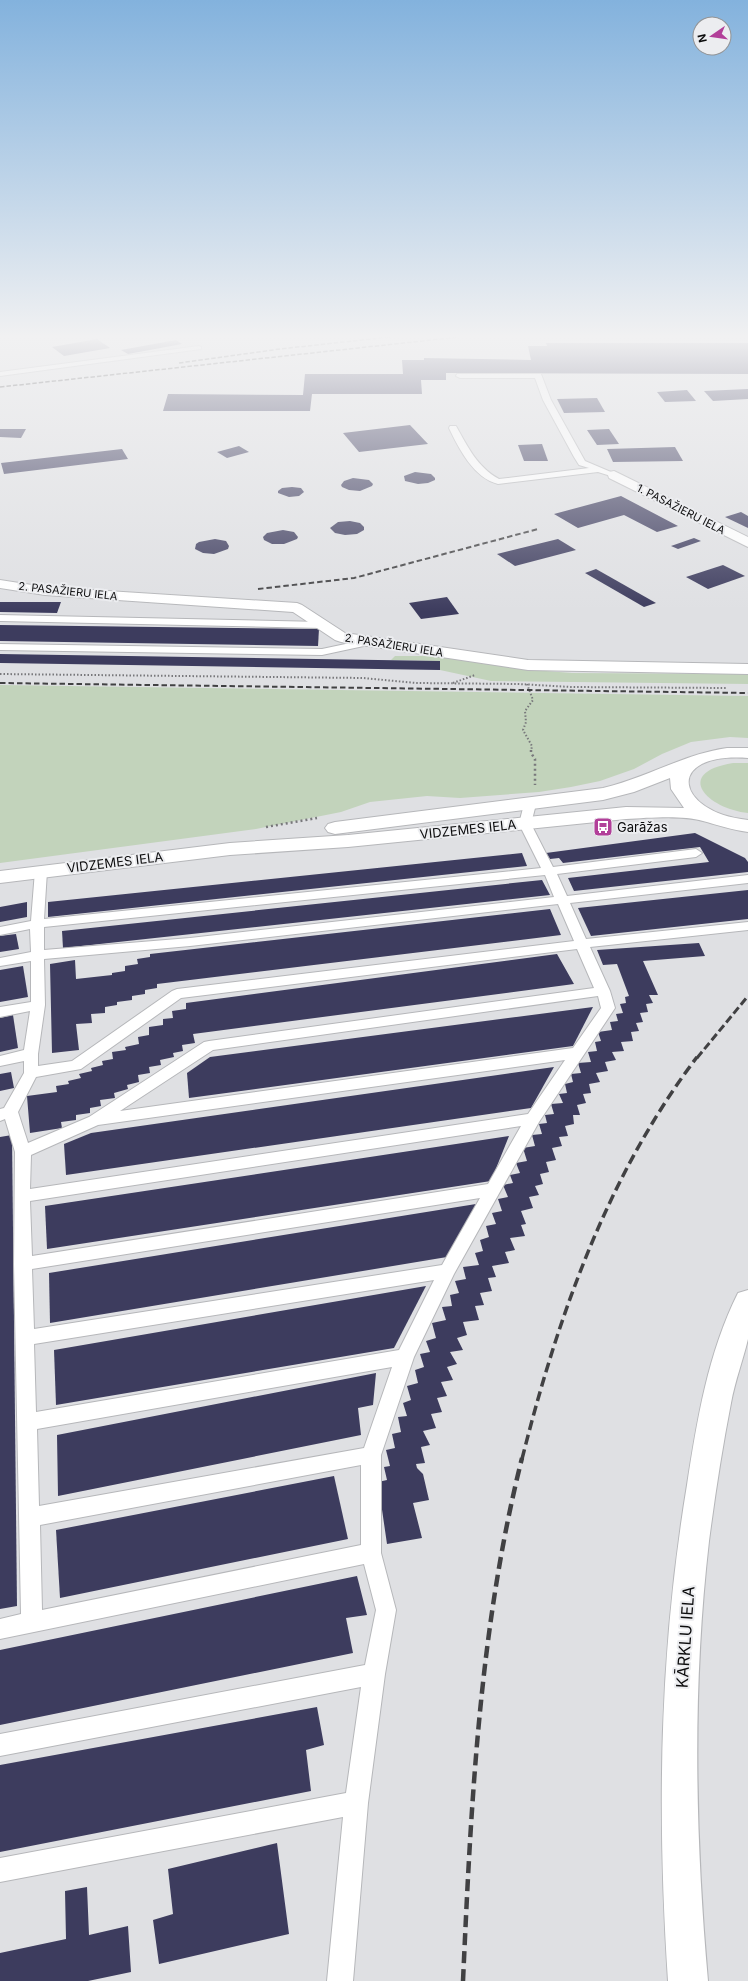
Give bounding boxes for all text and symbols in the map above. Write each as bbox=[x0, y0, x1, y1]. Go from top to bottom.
north arrow bbox=[692, 16, 732, 56]
text: N bbox=[694, 33, 710, 44]
street label: 1. PASAŽIERU IELA bbox=[634, 481, 728, 538]
street label: 2. PASAŽIERU IELA bbox=[18, 579, 119, 603]
street label: 2. PASAŽIERU IELA bbox=[344, 630, 445, 660]
street label: VIDZEMES IELA bbox=[419, 816, 517, 842]
bus stop icon: Garāžas bbox=[592, 816, 614, 838]
place label: Garāžas bbox=[617, 819, 668, 835]
street label: VIDZEMES IELA bbox=[66, 848, 164, 876]
street label: KĀRKLU IELA bbox=[671, 1585, 699, 1689]

